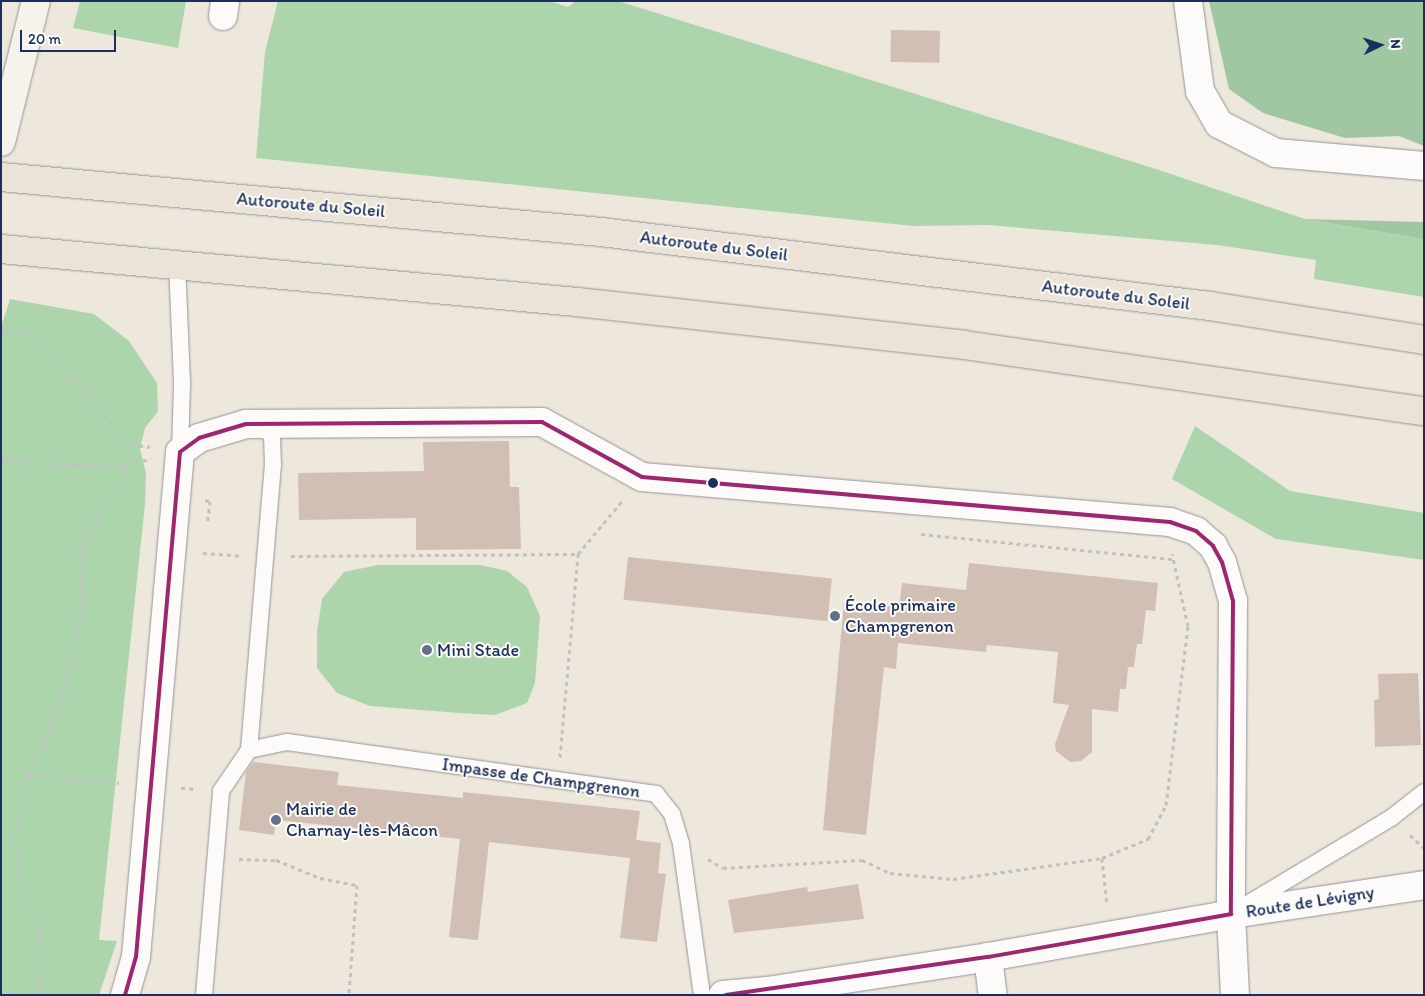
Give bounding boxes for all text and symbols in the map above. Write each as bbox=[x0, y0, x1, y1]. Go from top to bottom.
scale bar bbox=[22, 20, 119, 52]
north arrow bbox=[1355, 20, 1405, 70]
text: 20 m bbox=[28, 30, 61, 48]
text: N bbox=[1387, 39, 1404, 49]
street label: Autoroute du Soleil bbox=[236, 188, 386, 222]
street label: Autoroute du Soleil bbox=[639, 226, 789, 266]
street label: Autoroute du Soleil bbox=[1041, 275, 1191, 315]
unlabelled marker bbox=[708, 478, 718, 488]
place label: École primaire Champgrenon bbox=[845, 595, 956, 638]
marker: École primaire Champgrenon bbox=[829, 610, 841, 622]
place label: Mini Stade bbox=[437, 639, 519, 661]
marker: Mini Stade bbox=[421, 644, 433, 656]
street label: Impasse de Champgrenon bbox=[440, 753, 642, 803]
place label: Mairie de Charnay-lès-Mâcon bbox=[286, 799, 438, 842]
marker: Mairie de Charnay-lès-Mâcon bbox=[270, 814, 282, 826]
street label: Route de Lévigny bbox=[1244, 881, 1376, 923]

